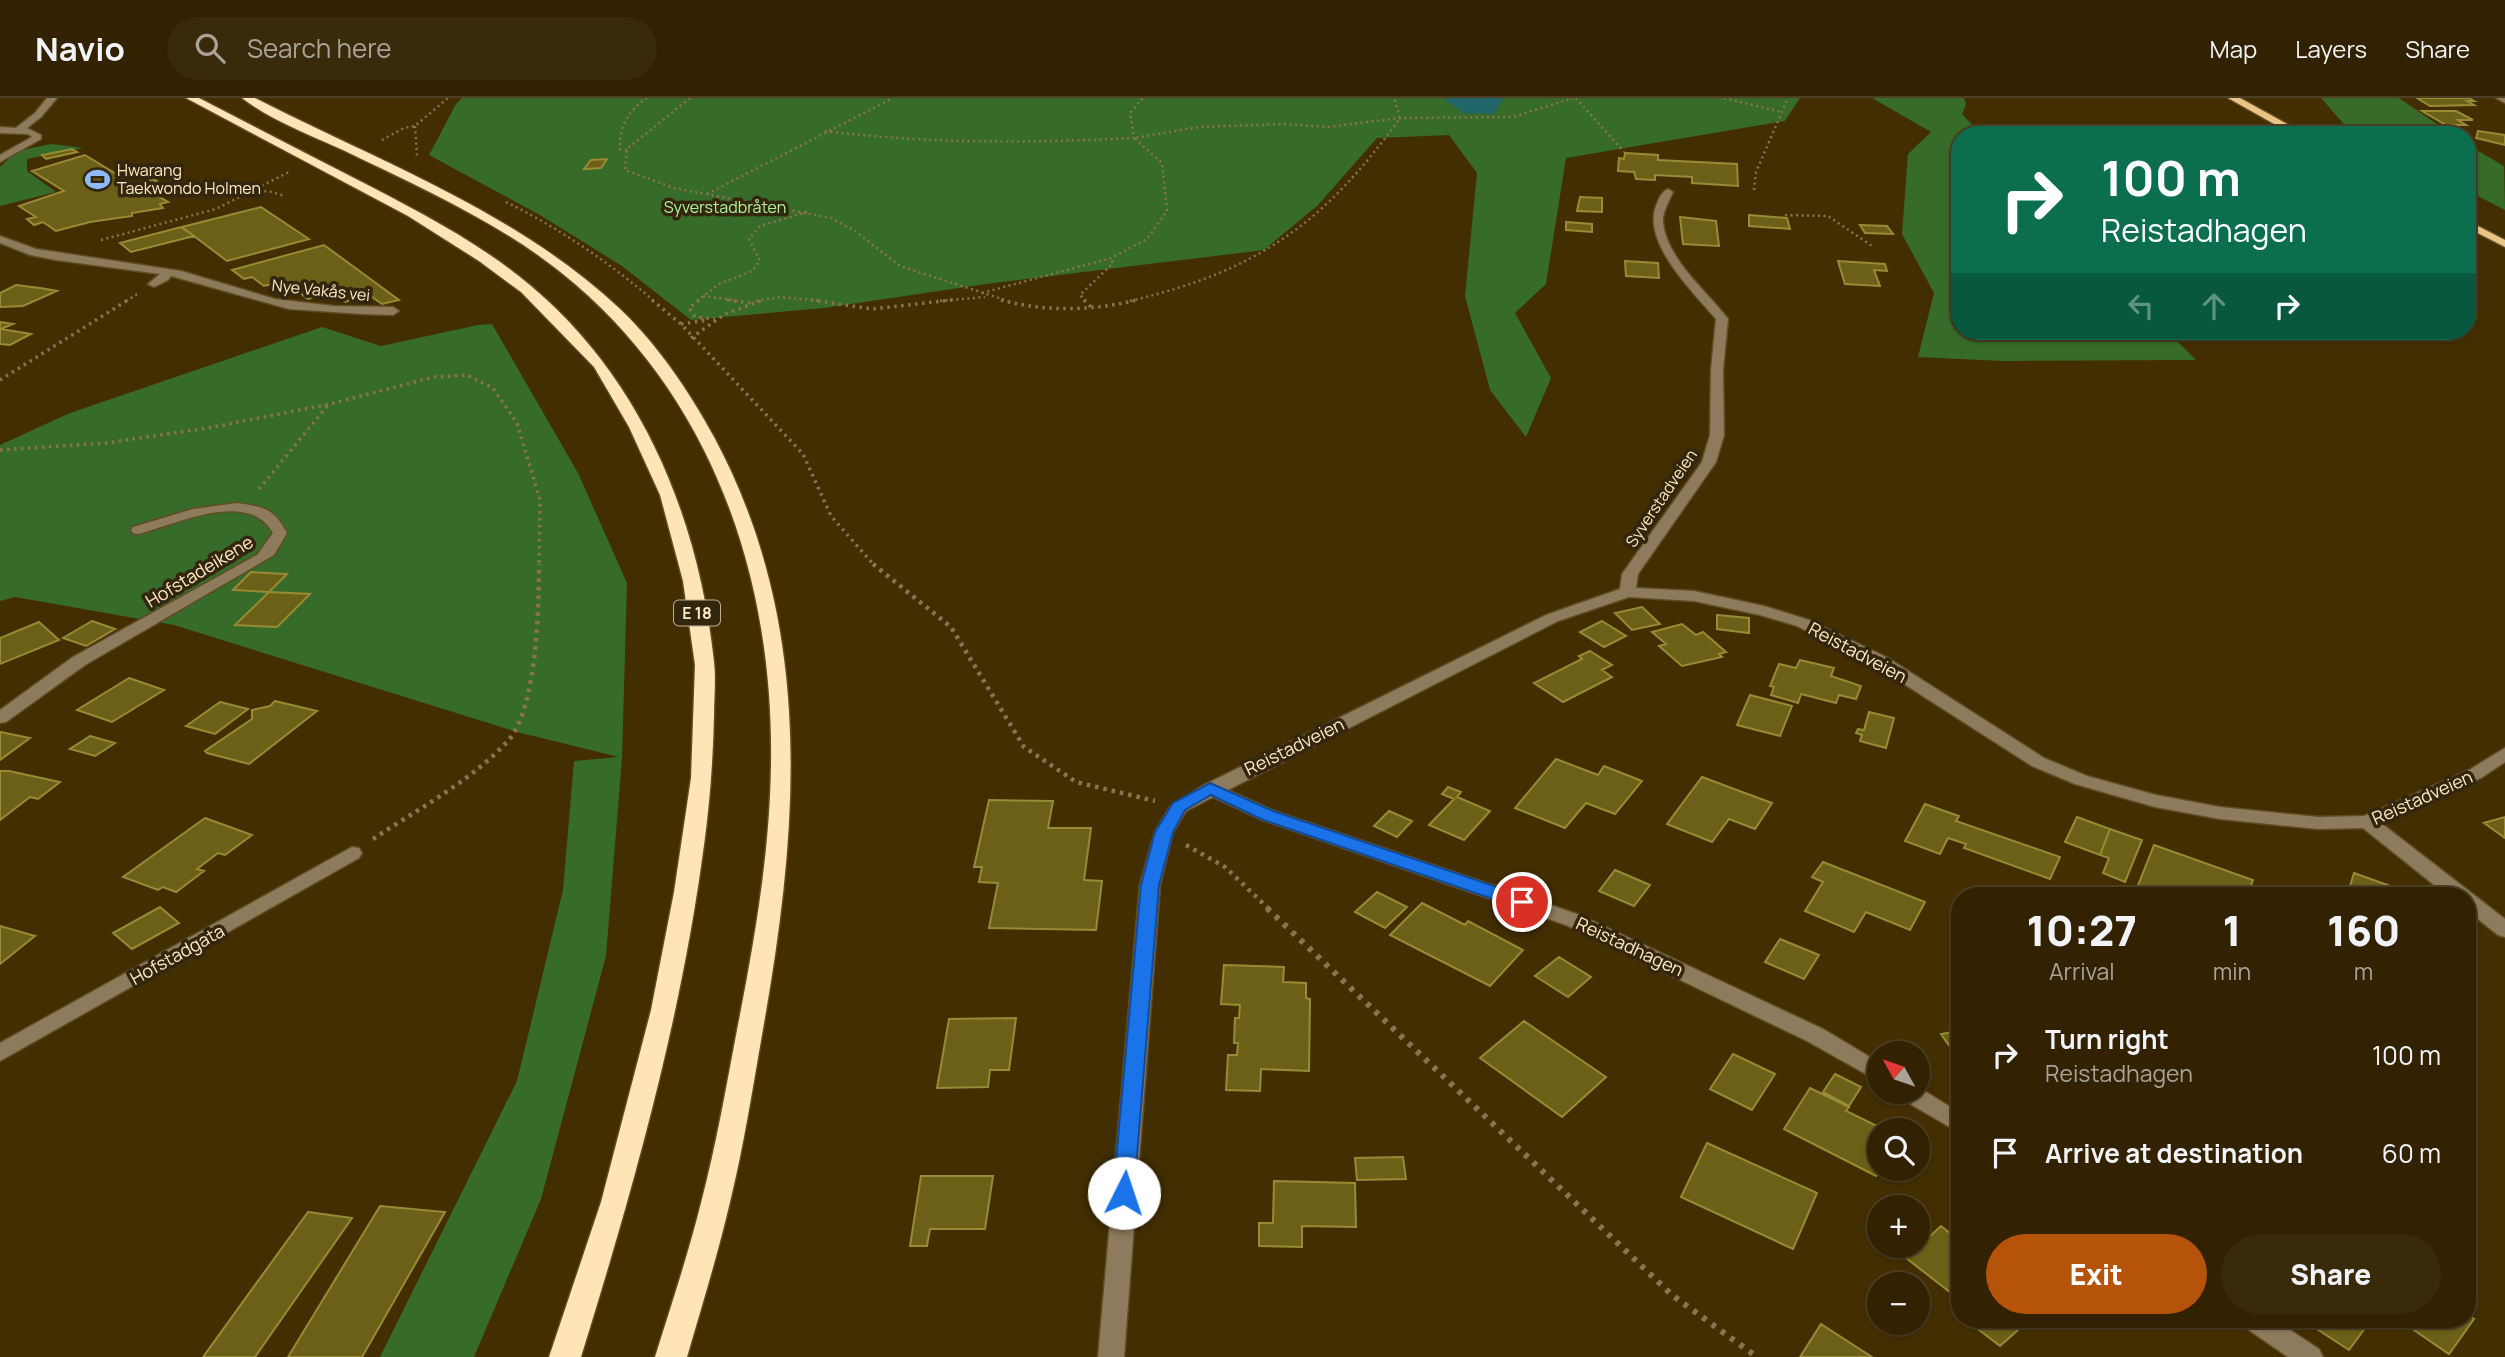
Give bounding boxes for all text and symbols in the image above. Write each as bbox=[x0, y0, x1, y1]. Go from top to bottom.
search box bbox=[167, 17, 657, 80]
text: Navio bbox=[35, 26, 125, 71]
icon: search bbox=[191, 29, 229, 67]
text: Search here bbox=[247, 30, 391, 66]
text: Map bbox=[2210, 32, 2257, 65]
text: Layers bbox=[2295, 32, 2367, 65]
text: Share bbox=[2405, 32, 2470, 65]
text: 100 m bbox=[2101, 144, 2241, 211]
icon: right bbox=[1986, 154, 2077, 245]
place label: Hwarang Taekwondo Holmen bbox=[117, 159, 261, 199]
sports icon: Hwarang Taekwondo Holmen bbox=[83, 165, 111, 193]
park label: Syverstadbråten bbox=[664, 196, 786, 218]
text: Reistadhagen bbox=[2101, 208, 2307, 252]
street label: Nye Vakås vei bbox=[271, 274, 371, 306]
icon: left bbox=[2122, 287, 2160, 325]
icon: ahead bbox=[2195, 287, 2233, 325]
icon: right bbox=[2268, 287, 2306, 325]
street label: Syverstadveien bbox=[1620, 445, 1702, 551]
street label: Hofstadeikene bbox=[141, 529, 257, 613]
road number: E 18 bbox=[674, 600, 720, 626]
street label: Reistadveien bbox=[1805, 616, 1911, 688]
street label: Reistadveien bbox=[1240, 712, 1348, 780]
street label: Reistadveien bbox=[2368, 764, 2476, 830]
pin bbox=[1492, 872, 1552, 932]
icon: arrive bbox=[1503, 883, 1541, 921]
text: 10:27 bbox=[2027, 901, 2137, 959]
text: 1 bbox=[2222, 901, 2242, 959]
text: 160 bbox=[2327, 901, 2400, 959]
street label: Reistadhagen bbox=[1573, 911, 1687, 981]
street label: Hofstadgata bbox=[125, 918, 229, 990]
text: Arrival bbox=[2049, 955, 2115, 987]
text: min bbox=[2213, 955, 2251, 987]
text: m bbox=[2354, 955, 2373, 987]
text: Turn right bbox=[2045, 1021, 2169, 1057]
icon: right bbox=[1986, 1036, 2024, 1074]
text: 100 m bbox=[2372, 1037, 2441, 1073]
north arrow bbox=[1867, 1041, 1930, 1104]
map controls bbox=[1867, 1041, 1930, 1335]
text: Reistadhagen bbox=[2045, 1057, 2193, 1089]
button: search bbox=[1867, 1118, 1930, 1181]
icon: arrive bbox=[1986, 1134, 2024, 1172]
text: Arrive at destination bbox=[2045, 1135, 2303, 1171]
text: 60 m bbox=[2382, 1135, 2441, 1171]
position arrow bbox=[1087, 1156, 1161, 1230]
button: + bbox=[1867, 1195, 1930, 1258]
button: Exit bbox=[1986, 1234, 2207, 1314]
button: Share bbox=[2221, 1234, 2441, 1314]
button: − bbox=[1867, 1272, 1930, 1335]

